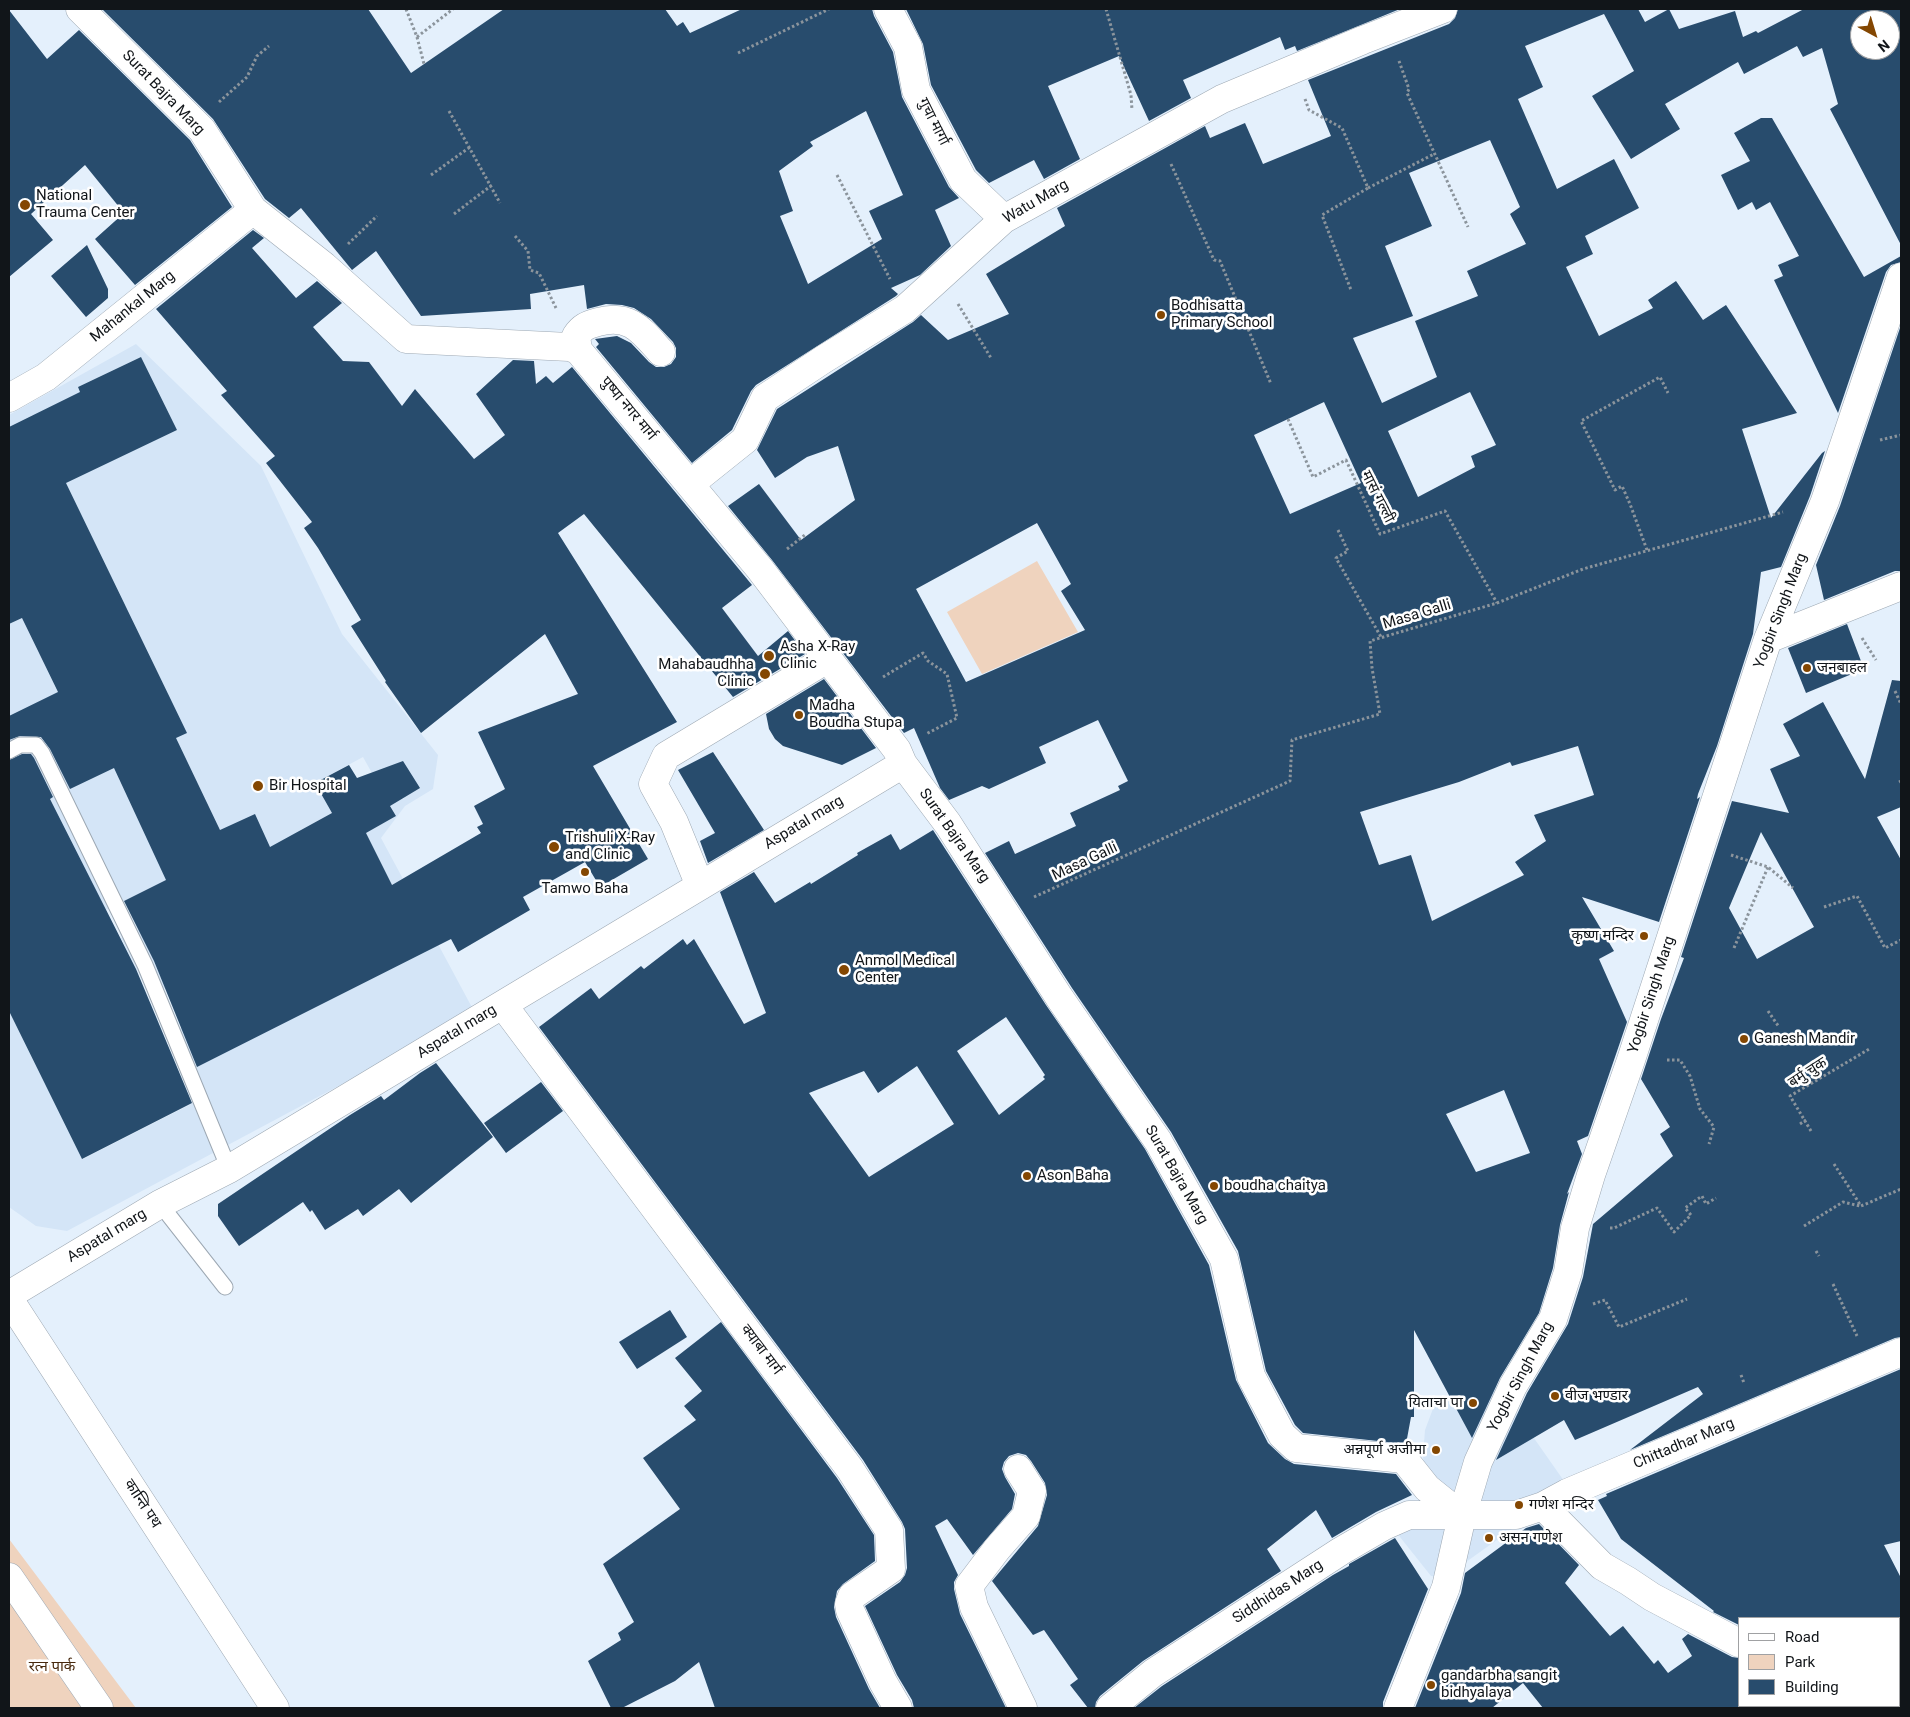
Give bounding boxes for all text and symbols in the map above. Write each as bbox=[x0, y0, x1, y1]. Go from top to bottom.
north arrow bbox=[1850, 10, 1900, 60]
text: N bbox=[1875, 37, 1893, 55]
street label: Surat Bajra Marg bbox=[118, 47, 208, 139]
street label: गुचा मार्गा bbox=[913, 95, 953, 149]
street label: Watu Marg bbox=[1000, 176, 1072, 228]
place label: National Trauma Center bbox=[36, 187, 135, 222]
marker: National Trauma Center bbox=[18, 198, 32, 212]
street label: Mahankal Marg bbox=[87, 267, 179, 347]
place label: Bodhisatta Primary School bbox=[1171, 297, 1272, 332]
marker: Bodhisatta Primary School bbox=[1155, 309, 1167, 321]
street label: पुष्पा नगर मार्ग bbox=[596, 374, 660, 444]
street label: मासं गल्ली bbox=[1356, 468, 1398, 526]
street label: Yogbir Singh Marg bbox=[1751, 551, 1811, 671]
street label: Masa Galli bbox=[1381, 596, 1453, 634]
place label: Asha X-Ray Clinic bbox=[780, 638, 855, 673]
marker: Asha X-Ray Clinic bbox=[762, 649, 776, 663]
place label: Mahabaudhha Clinic bbox=[658, 656, 754, 691]
place label: जनबाहल bbox=[1817, 659, 1867, 677]
marker: जनबाहल bbox=[1801, 662, 1813, 674]
marker: Mahabaudhha Clinic bbox=[758, 667, 772, 681]
place label: Madha Boudha Stupa bbox=[809, 697, 902, 732]
marker: Madha Boudha Stupa bbox=[793, 709, 805, 721]
place label: Bir Hospital bbox=[269, 777, 347, 795]
marker: Bir Hospital bbox=[251, 779, 265, 793]
street label: Surat Bajra Marg bbox=[915, 785, 993, 887]
street label: Aspatal marg bbox=[761, 792, 847, 854]
place label: Trishuli X-Ray and Clinic bbox=[565, 829, 655, 864]
street label: Masa Galli bbox=[1049, 839, 1121, 885]
marker: Trishuli X-Ray and Clinic bbox=[547, 840, 561, 854]
marker: Tamwo Baha bbox=[579, 866, 591, 878]
place label: Tamwo Baha bbox=[542, 880, 628, 898]
place label: कृष्ण मन्दिर bbox=[1571, 927, 1634, 945]
marker: कृष्ण मन्दिर bbox=[1638, 930, 1650, 942]
street label: Yogbir Singh Marg bbox=[1625, 934, 1679, 1056]
place label: Anmol Medical Center bbox=[855, 952, 955, 987]
marker: Anmol Medical Center bbox=[837, 963, 851, 977]
street label: Aspatal marg bbox=[414, 1001, 500, 1063]
place label: Ganesh Mandir bbox=[1754, 1030, 1855, 1048]
marker: Ganesh Mandir bbox=[1738, 1033, 1750, 1045]
street label: बर्मु चुक bbox=[1785, 1054, 1831, 1092]
street label: Surat Bajra Marg bbox=[1140, 1122, 1212, 1228]
place label: Ason Baha bbox=[1037, 1167, 1109, 1185]
marker: Ason Baha bbox=[1021, 1170, 1033, 1182]
place label: boudha chaitya bbox=[1224, 1177, 1326, 1195]
marker: boudha chaitya bbox=[1208, 1180, 1220, 1192]
street label: Aspatal marg bbox=[64, 1205, 150, 1267]
street label: Yogbir Singh Marg bbox=[1484, 1319, 1558, 1435]
street label: क्याबा मार्ग bbox=[736, 1321, 786, 1379]
place label: वीज भण्डार bbox=[1565, 1387, 1628, 1405]
marker: वीज भण्डार bbox=[1549, 1390, 1561, 1402]
place label: यिताचा पा bbox=[1408, 1394, 1463, 1412]
marker: यिताचा पा bbox=[1467, 1397, 1479, 1409]
street label: Chittadhar Marg bbox=[1631, 1415, 1737, 1473]
place label: अन्नपूर्ण अजीमा bbox=[1344, 1441, 1426, 1459]
marker: अन्नपूर्ण अजीमा bbox=[1430, 1444, 1442, 1456]
street label: कान्ति पथ bbox=[120, 1476, 164, 1532]
place label: गणेश मन्दिर bbox=[1529, 1496, 1594, 1514]
marker: गणेश मन्दिर bbox=[1513, 1499, 1525, 1511]
place label: असन गणेश bbox=[1499, 1529, 1562, 1547]
marker: असन गणेश bbox=[1483, 1532, 1495, 1544]
street label: Siddhidas Marg bbox=[1229, 1556, 1327, 1628]
legend bbox=[1738, 1617, 1900, 1707]
text: Road bbox=[1785, 1628, 1819, 1646]
text: Park bbox=[1785, 1653, 1815, 1671]
park label: रत्न पार्क bbox=[29, 1658, 75, 1676]
place label: gandarbha sangit bidhyalaya bbox=[1441, 1667, 1557, 1702]
text: Building bbox=[1785, 1678, 1839, 1696]
marker: gandarbha sangit bidhyalaya bbox=[1425, 1679, 1437, 1691]

